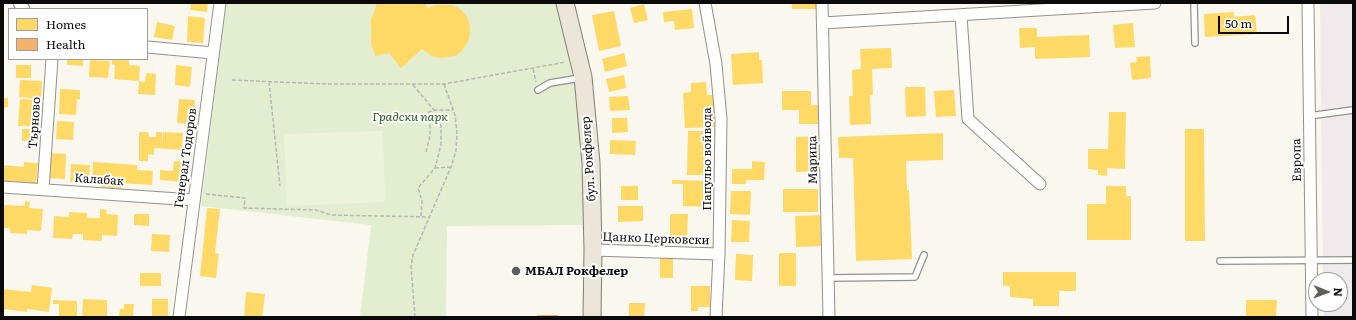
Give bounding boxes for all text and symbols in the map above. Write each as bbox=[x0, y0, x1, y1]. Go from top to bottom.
legend bbox=[8, 8, 148, 60]
scale bar bbox=[1220, 8, 1291, 34]
text: 50 m bbox=[1225, 14, 1252, 32]
text: Homes bbox=[46, 15, 86, 33]
text: Health bbox=[46, 35, 85, 53]
street label: Търново bbox=[26, 96, 44, 150]
street label: Генерал Тодоров bbox=[172, 107, 200, 209]
street label: Папульо войвода bbox=[700, 107, 714, 211]
park label: Градски парк bbox=[372, 110, 448, 124]
street label: бул. Рокфелер bbox=[579, 116, 599, 202]
street label: Марица bbox=[805, 136, 821, 184]
street label: Европа bbox=[1289, 138, 1305, 182]
street label: Калабак bbox=[74, 171, 124, 189]
street label: Цанко Церковски bbox=[602, 230, 710, 248]
place label: МБАЛ Рокфелер bbox=[525, 264, 628, 278]
marker: МБАЛ Рокфелер bbox=[510, 265, 522, 277]
north arrow bbox=[1308, 272, 1348, 312]
text: N bbox=[1331, 287, 1347, 297]

